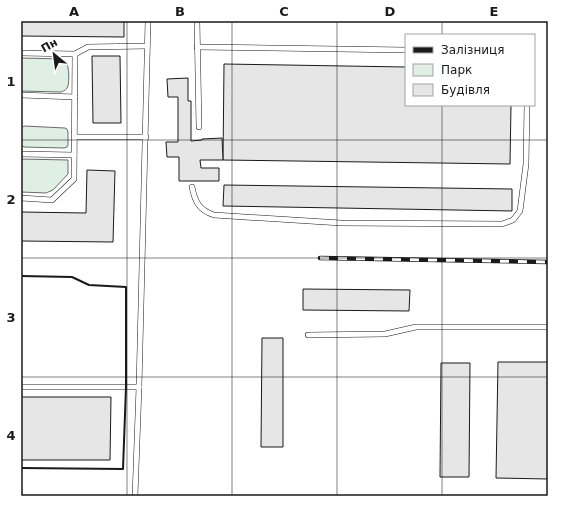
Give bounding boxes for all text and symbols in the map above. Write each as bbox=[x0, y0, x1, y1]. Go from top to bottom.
text: A bbox=[69, 4, 79, 19]
text: B bbox=[175, 4, 185, 19]
text: C bbox=[279, 4, 289, 19]
text: D bbox=[385, 4, 396, 19]
text: E bbox=[490, 4, 498, 19]
north arrow bbox=[34, 34, 74, 74]
legend bbox=[405, 34, 535, 106]
text: Пн bbox=[39, 36, 60, 55]
text: Залізниця bbox=[441, 43, 504, 57]
text: Парк bbox=[441, 63, 472, 77]
text: 1 bbox=[6, 74, 16, 89]
text: Будівля bbox=[441, 83, 490, 97]
text: 2 bbox=[6, 192, 16, 207]
text: 3 bbox=[6, 310, 16, 325]
text: 4 bbox=[6, 428, 16, 443]

